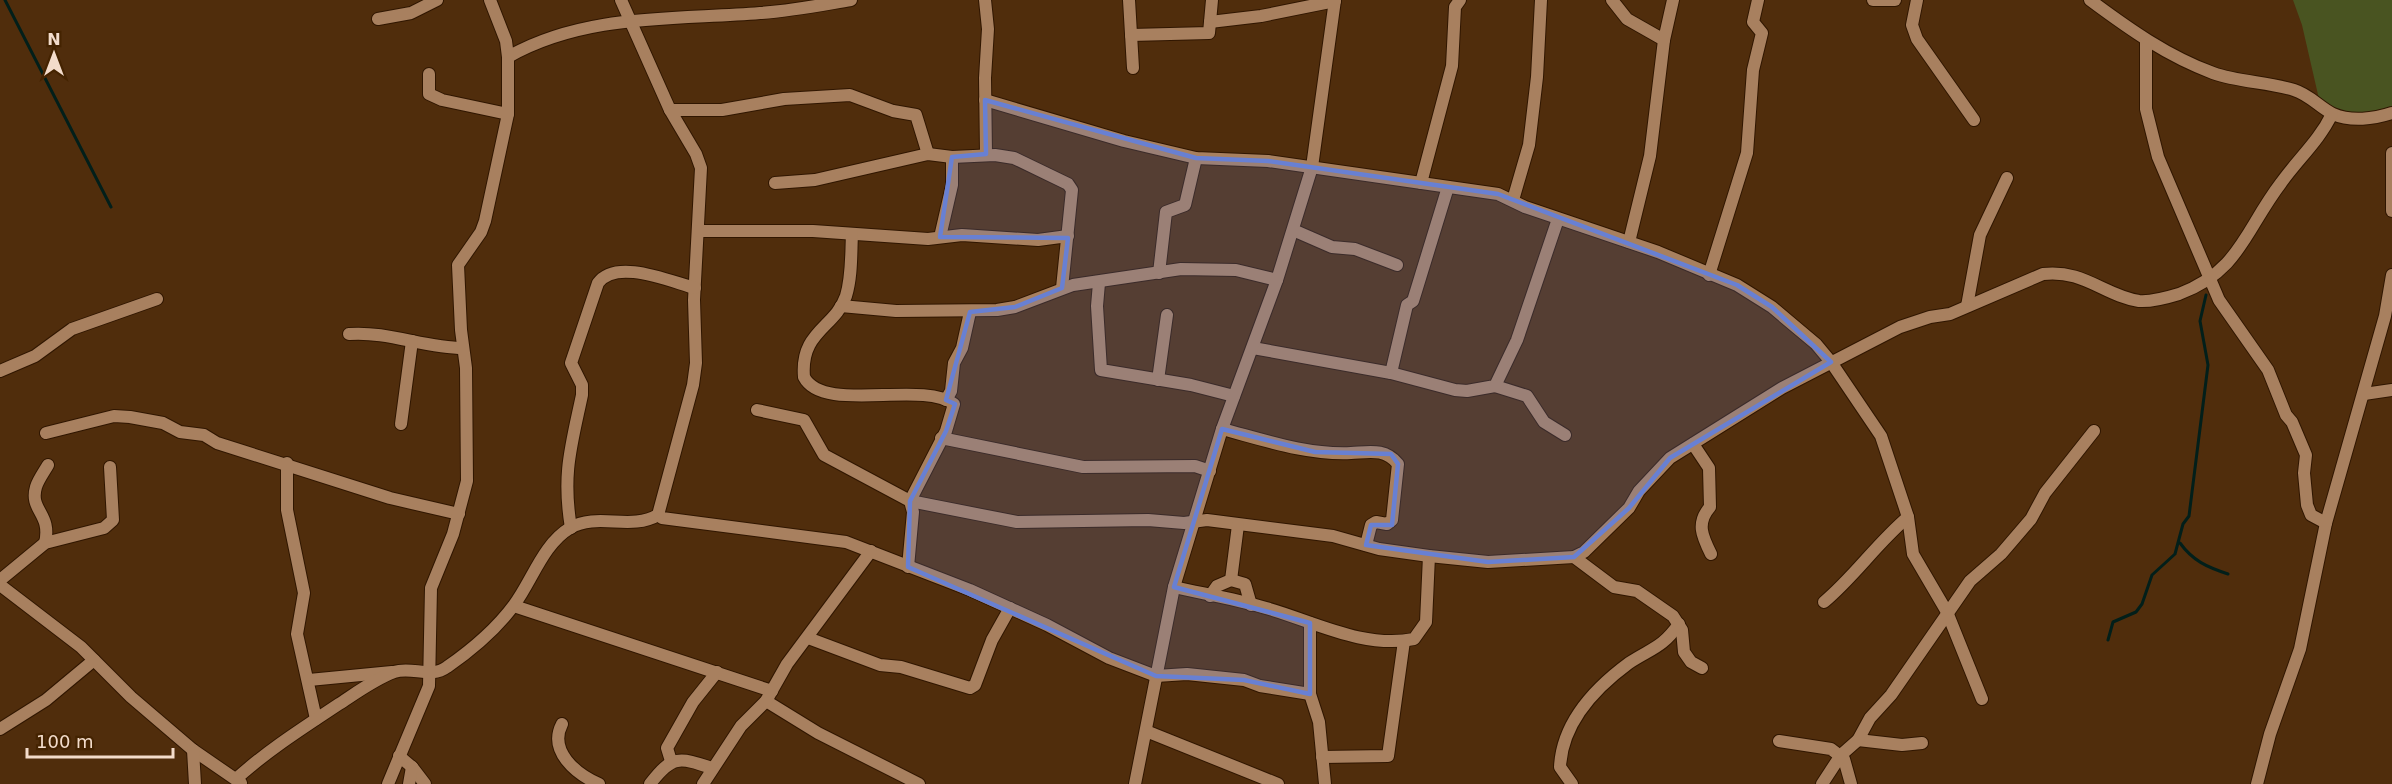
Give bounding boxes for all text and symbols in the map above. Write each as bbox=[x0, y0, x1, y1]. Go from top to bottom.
north arrow bbox=[24, 24, 84, 84]
text: N bbox=[47, 30, 61, 49]
scale bar bbox=[27, 721, 172, 759]
text: 100 m bbox=[36, 731, 94, 752]

